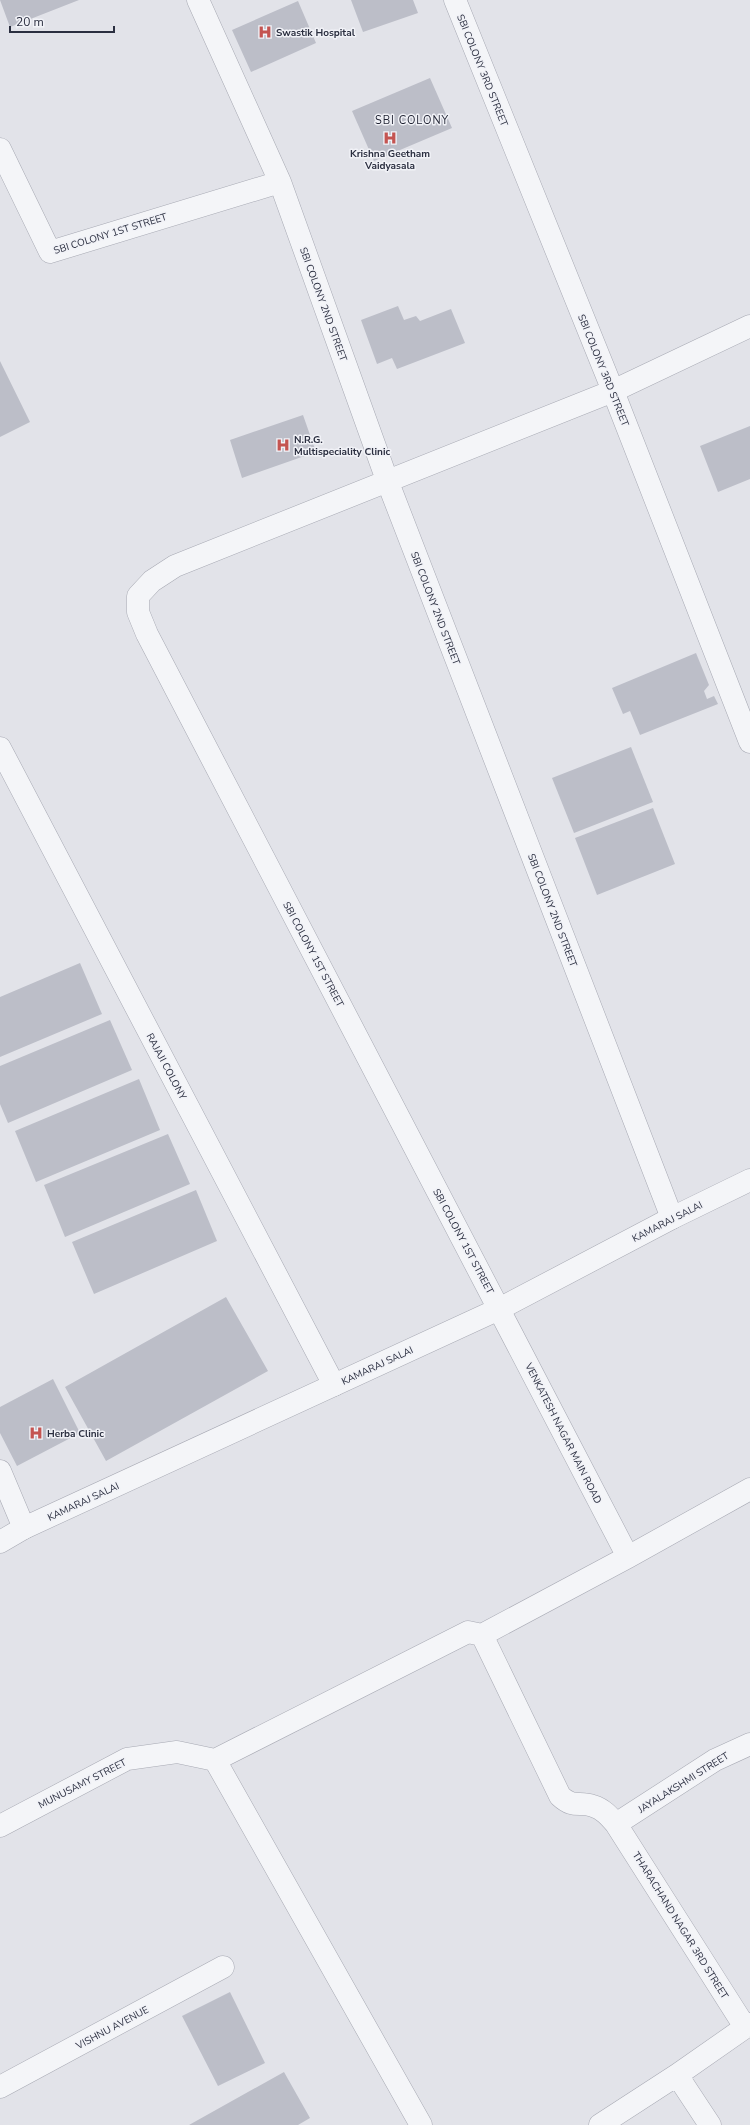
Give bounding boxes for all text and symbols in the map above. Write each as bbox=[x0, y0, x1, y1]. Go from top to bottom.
scale bar bbox=[10, 8, 114, 34]
street label: SBI COLONY 3RD STREET bbox=[453, 12, 511, 129]
text: 20 m bbox=[16, 14, 44, 30]
hospital icon: Swastik Hospital bbox=[257, 24, 273, 40]
place label: Swastik Hospital bbox=[276, 26, 356, 40]
district label: SBI COLONY bbox=[375, 113, 449, 128]
hospital icon: Krishna Geetham Vaidyasala bbox=[382, 130, 398, 146]
place label: Krishna Geetham Vaidyasala bbox=[350, 147, 430, 173]
street label: SBI COLONY 1ST STREET bbox=[52, 210, 169, 258]
street label: SBI COLONY 2ND STREET bbox=[296, 245, 350, 363]
street label: SBI COLONY 3RD STREET bbox=[574, 312, 632, 429]
place label: N.R.G. Multispeciality Clinic bbox=[294, 433, 391, 459]
hospital icon: N.R.G. Multispeciality Clinic bbox=[275, 437, 291, 453]
street label: SBI COLONY 2ND STREET bbox=[407, 550, 463, 667]
street label: SBI COLONY 2ND STREET bbox=[524, 852, 580, 969]
street label: SBI COLONY 1ST STREET bbox=[279, 899, 347, 1010]
street label: RAJAJI COLONY bbox=[143, 1031, 190, 1103]
street label: SBI COLONY 1ST STREET bbox=[429, 1186, 497, 1297]
street label: KAMARAJ SALAI bbox=[630, 1198, 705, 1246]
street label: KAMARAJ SALAI bbox=[339, 1343, 415, 1389]
street label: VENKATESH NAGAR MAIN ROAD bbox=[521, 1360, 605, 1506]
hospital icon: Herba Clinic bbox=[28, 1425, 44, 1441]
place label: Herba Clinic bbox=[47, 1427, 104, 1441]
street label: KAMARAJ SALAI bbox=[45, 1479, 121, 1525]
street label: JAYALAKSHMI STREET bbox=[635, 1749, 732, 1817]
street label: MUNUSAMY STREET bbox=[36, 1756, 129, 1812]
street label: THARACHAND NAGAR 3RD STREET bbox=[629, 1849, 731, 2002]
street label: VISHNU AVENUE bbox=[73, 2003, 151, 2053]

